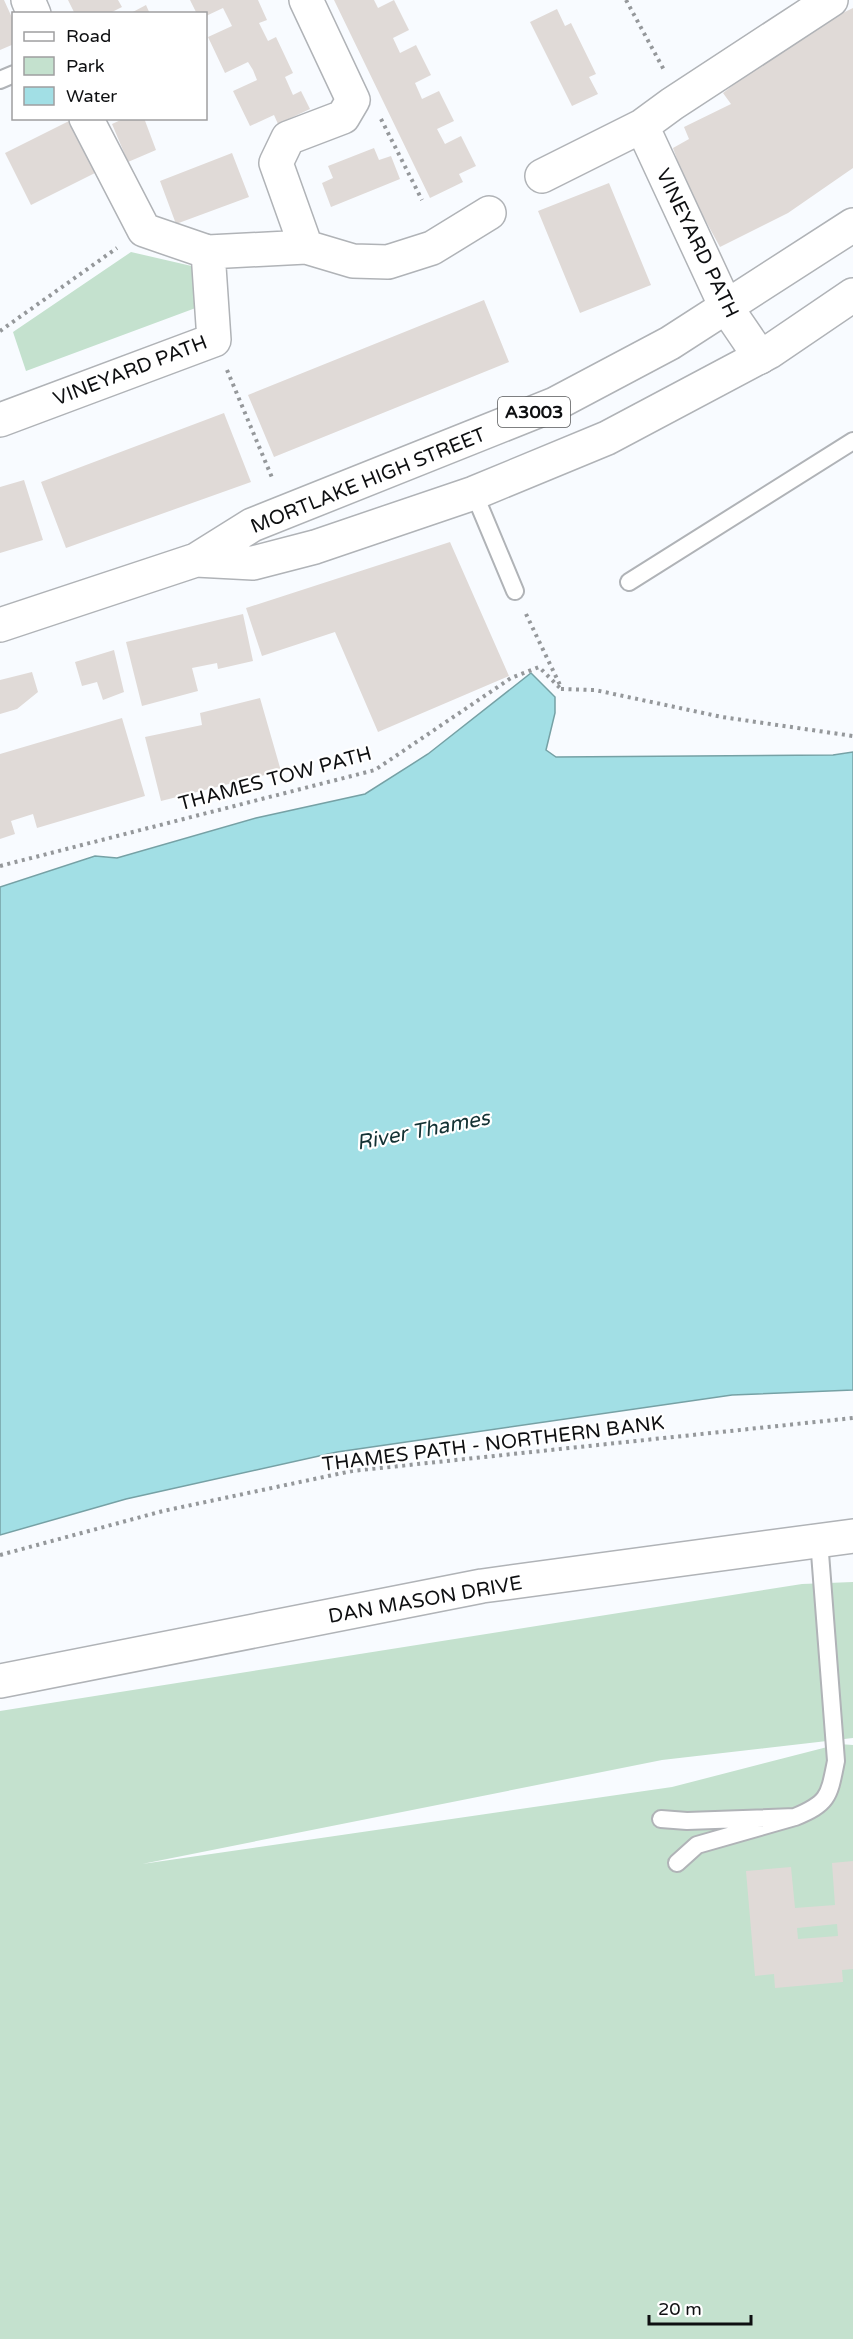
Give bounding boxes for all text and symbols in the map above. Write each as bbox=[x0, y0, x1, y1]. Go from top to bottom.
legend bbox=[12, 12, 207, 120]
text: Road bbox=[66, 25, 111, 47]
text: Park bbox=[66, 55, 105, 77]
text: Water bbox=[66, 85, 117, 107]
street label: VINEYARD PATH bbox=[651, 165, 744, 322]
street label: VINEYARD PATH bbox=[50, 331, 211, 411]
road number: A3003 bbox=[498, 397, 570, 427]
street label: MORTLAKE HIGH STREET bbox=[247, 423, 489, 539]
street label: THAMES TOW PATH bbox=[176, 742, 374, 816]
water label: River Thames bbox=[354, 1105, 494, 1156]
street label: THAMES PATH - NORTHERN BANK bbox=[321, 1411, 665, 1477]
street label: DAN MASON DRIVE bbox=[326, 1571, 524, 1629]
scale bar bbox=[649, 2288, 751, 2326]
text: 20 m bbox=[658, 2298, 702, 2320]

